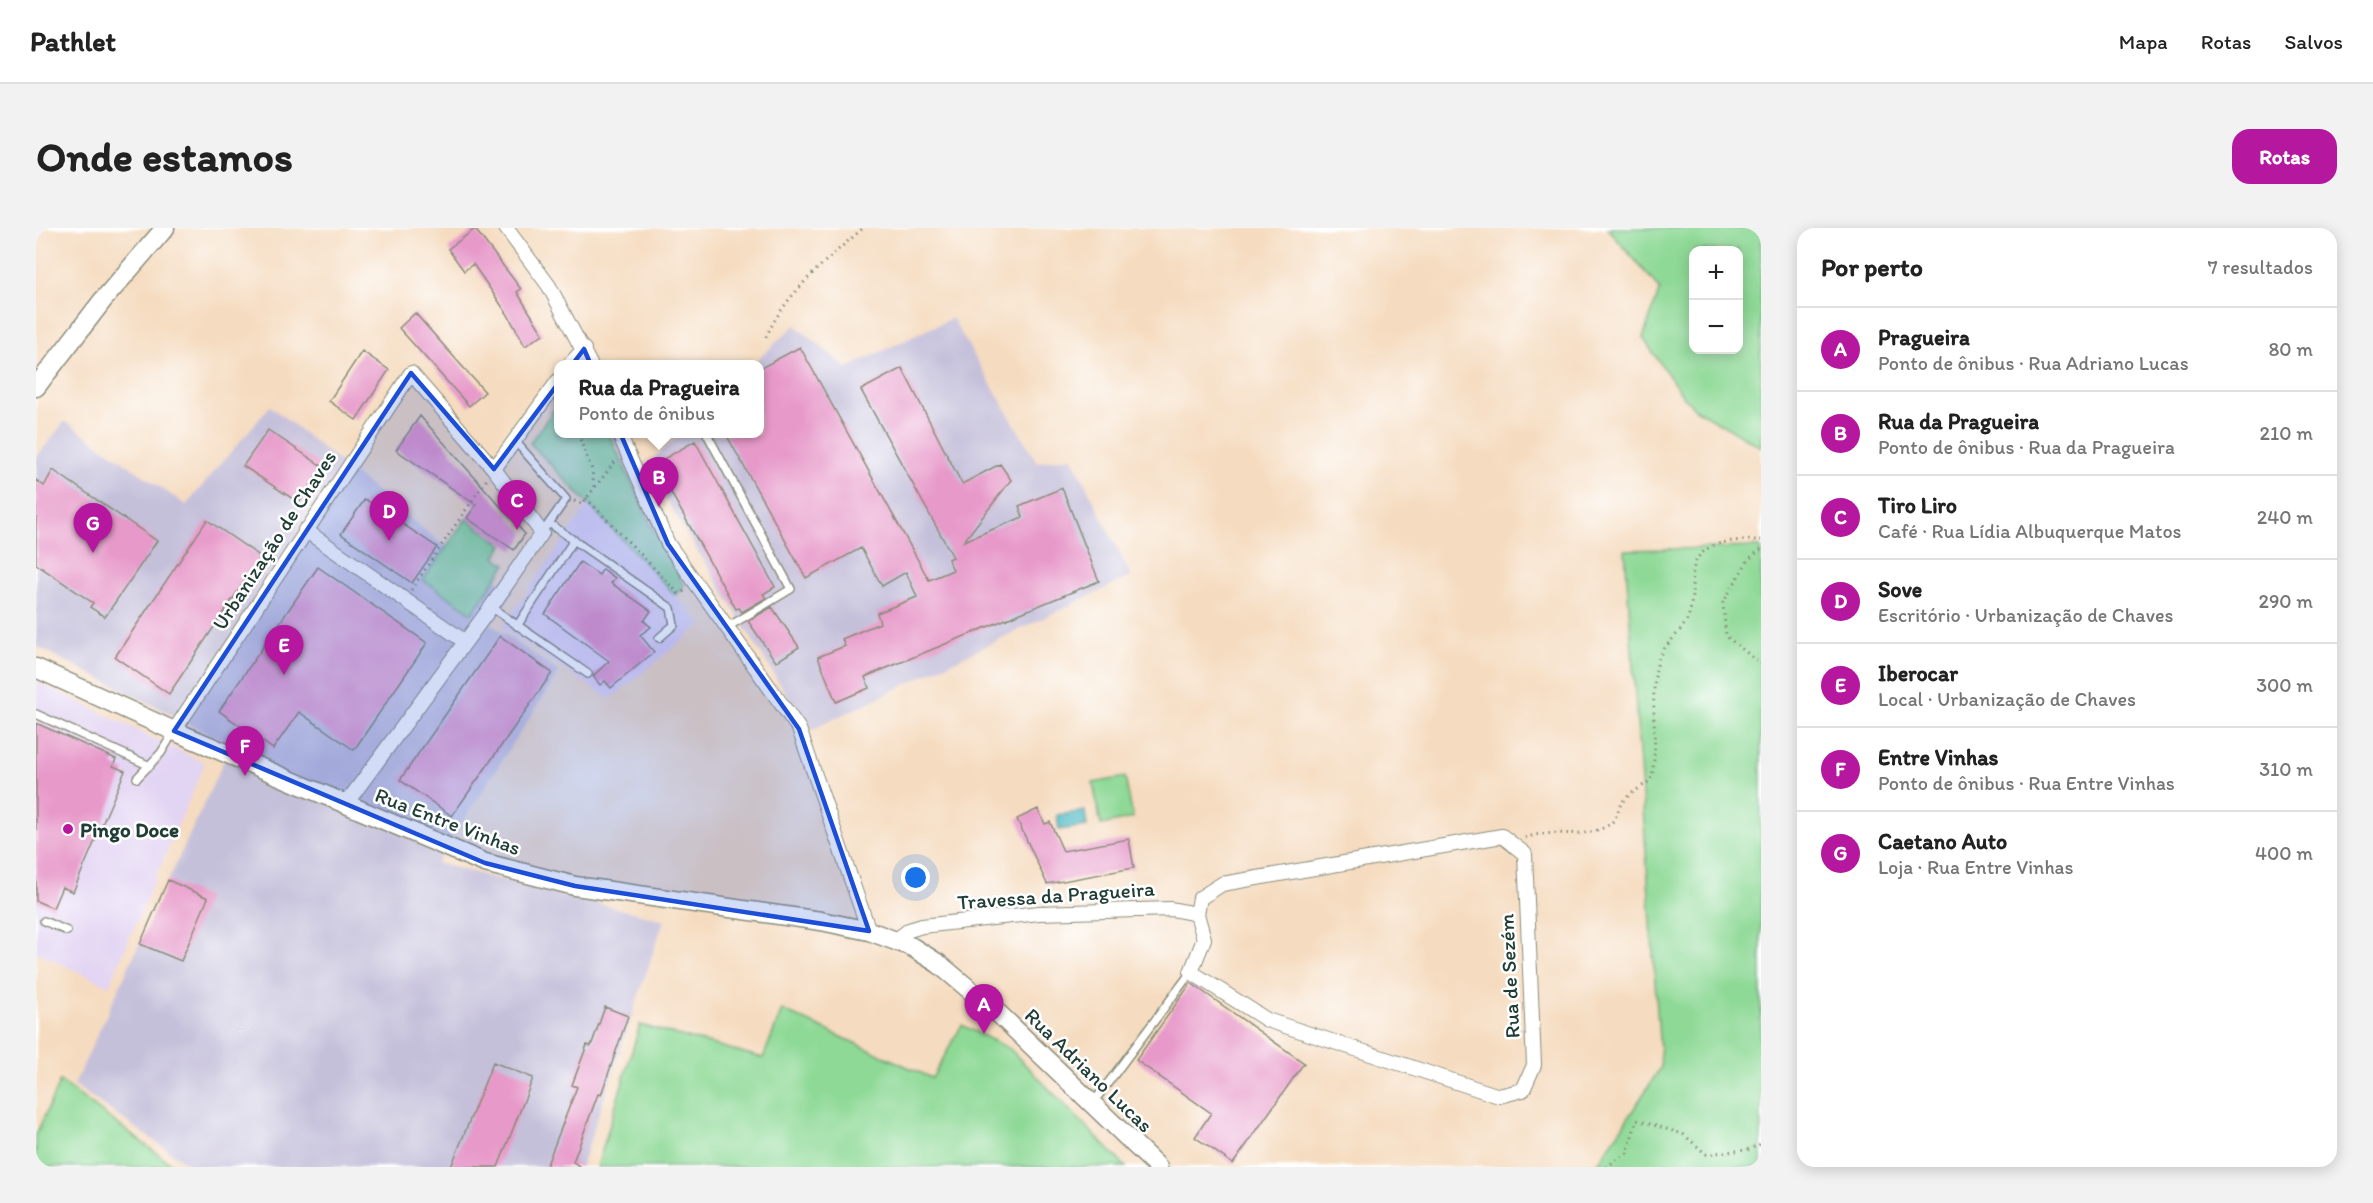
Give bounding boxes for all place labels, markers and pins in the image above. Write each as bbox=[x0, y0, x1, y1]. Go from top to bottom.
pin: B bbox=[640, 458, 678, 507]
pin: C bbox=[498, 480, 536, 530]
pin: D bbox=[370, 492, 408, 541]
pin: G bbox=[74, 504, 112, 553]
pin: E bbox=[264, 626, 304, 675]
pin: F bbox=[226, 726, 264, 776]
place label: Pingo Doce bbox=[80, 817, 179, 843]
marker: Pingo Doce bbox=[61, 822, 75, 836]
pin: A bbox=[964, 984, 1004, 1034]

